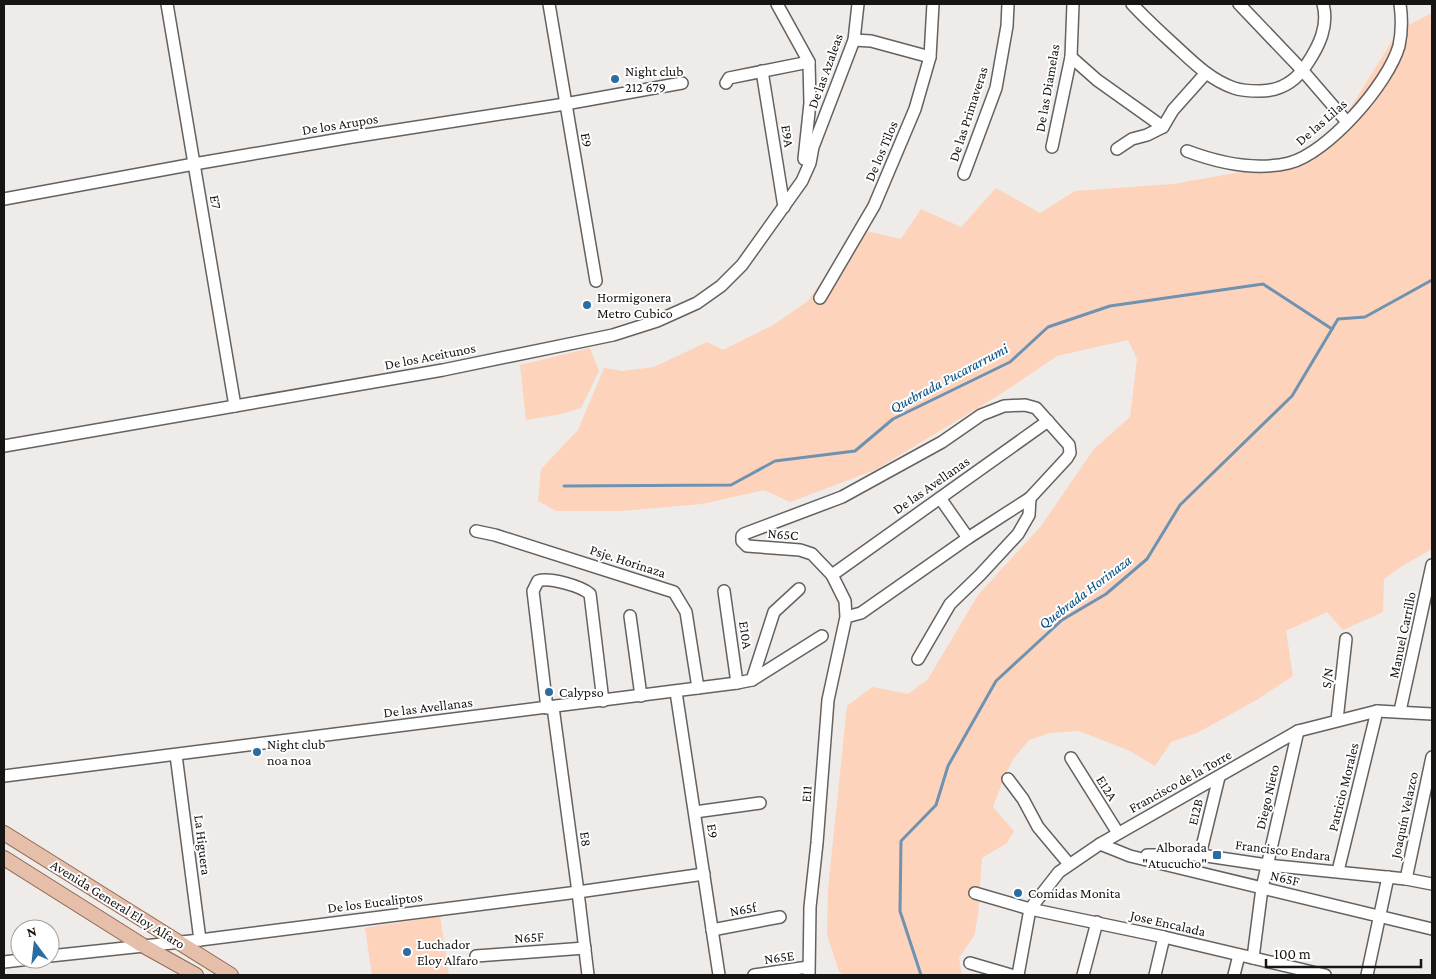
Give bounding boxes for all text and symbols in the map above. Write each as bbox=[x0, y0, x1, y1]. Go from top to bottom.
street label: De las Azaleas bbox=[804, 31, 846, 111]
street label: De las Diamelas bbox=[1031, 43, 1063, 133]
place label: Night club 212 679 bbox=[625, 63, 683, 95]
street label: De las Primaveras bbox=[945, 65, 991, 163]
marker: Night club 212 679 bbox=[609, 73, 621, 85]
street label: De las Lilas bbox=[1292, 95, 1350, 149]
street label: De los Arupos bbox=[301, 110, 379, 138]
street label: De los Tilos bbox=[861, 118, 901, 184]
street label: E9A bbox=[778, 124, 798, 148]
street label: E9 bbox=[578, 131, 596, 149]
street label: E7 bbox=[207, 194, 225, 211]
place label: Hormigonera Metro Cubico bbox=[597, 289, 673, 321]
marker: Hormigonera Metro Cubico bbox=[581, 299, 593, 311]
street label: De los Aceitunos bbox=[383, 339, 477, 373]
water label: Quebrada Pucararrumi bbox=[887, 340, 1011, 416]
street label: De las Avellanas bbox=[890, 453, 972, 517]
street label: N65C bbox=[767, 525, 799, 543]
street label: Psje. Horinaza bbox=[588, 541, 668, 582]
water label: Quebrada Horinaza bbox=[1036, 552, 1134, 632]
street label: Manuel Carrillo bbox=[1385, 590, 1419, 680]
street label: E10A bbox=[736, 620, 756, 650]
street label: S/N bbox=[1318, 667, 1336, 689]
place label: Calypso bbox=[559, 684, 604, 700]
marker: Calypso bbox=[543, 686, 555, 698]
street label: De las Avellanas bbox=[382, 694, 474, 720]
place label: Night club noa noa bbox=[267, 736, 325, 768]
street label: Patricio Morales bbox=[1324, 741, 1362, 833]
marker: Night club noa noa bbox=[251, 746, 263, 758]
street label: Francisco de la Torre bbox=[1126, 746, 1234, 816]
street label: Diego Nieto bbox=[1252, 763, 1282, 831]
street label: Joaquín Velazco bbox=[1387, 770, 1421, 862]
street label: E12A bbox=[1093, 772, 1121, 804]
street label: E11 bbox=[797, 785, 815, 803]
street label: E12B bbox=[1184, 797, 1206, 827]
street label: La Higuera bbox=[191, 814, 215, 876]
street label: E9 bbox=[704, 823, 722, 839]
street label: E8 bbox=[577, 830, 595, 848]
street label: Francisco Endara bbox=[1234, 836, 1332, 864]
place label: Alborada "Atucucho" bbox=[1142, 839, 1208, 871]
marker: Alborada "Atucucho" bbox=[1211, 849, 1223, 861]
street label: Avenida General Eloy Alfaro bbox=[48, 856, 188, 952]
street label: N65F bbox=[1269, 867, 1301, 889]
place label: Comidas Monita bbox=[1028, 885, 1121, 901]
marker: Comidas Monita bbox=[1012, 887, 1024, 899]
street label: De los Eucaliptos bbox=[327, 888, 423, 916]
street label: N65f bbox=[728, 898, 759, 919]
street label: Jose Encalada bbox=[1127, 906, 1208, 940]
north arrow bbox=[10, 919, 60, 969]
text: N bbox=[25, 922, 39, 940]
street label: N65F bbox=[514, 928, 544, 946]
place label: Luchador Eloy Alfaro bbox=[417, 936, 478, 968]
scale bar bbox=[1266, 936, 1421, 968]
marker: Luchador Eloy Alfaro bbox=[401, 946, 413, 958]
text: 100 m bbox=[1274, 946, 1311, 962]
street label: N65E bbox=[763, 947, 796, 967]

